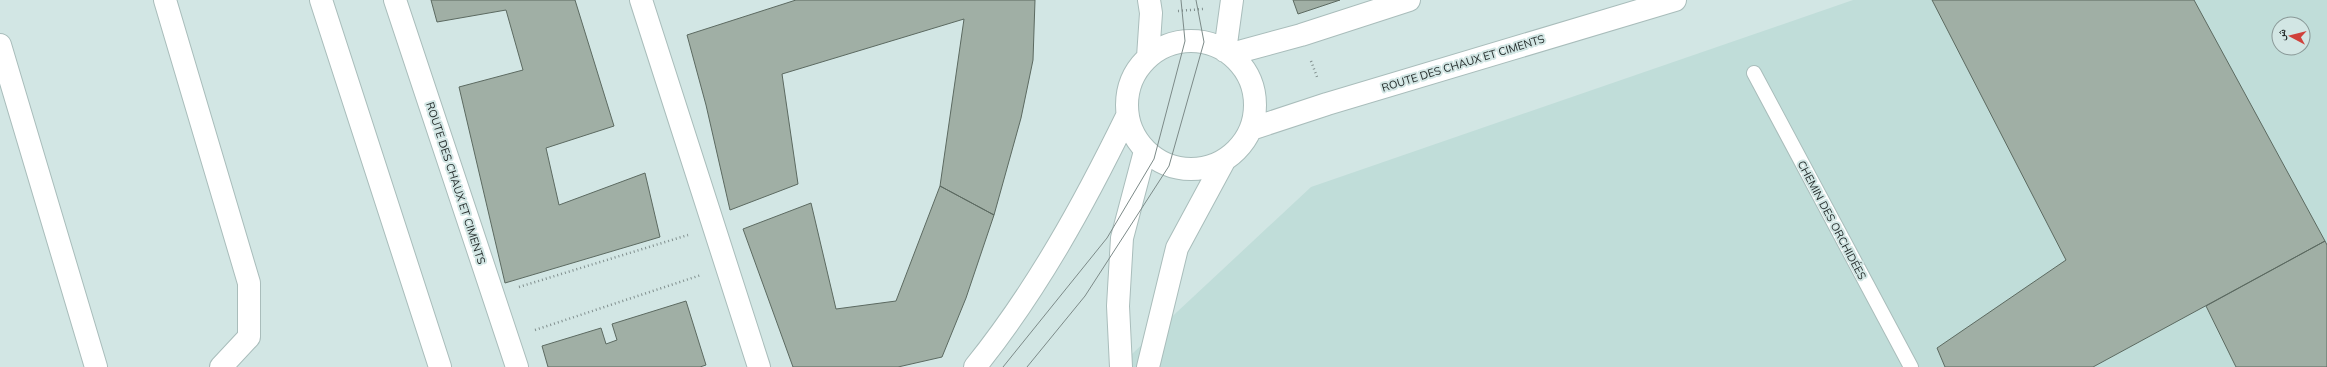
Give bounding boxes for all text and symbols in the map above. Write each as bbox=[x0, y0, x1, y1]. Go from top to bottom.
north arrow bbox=[2271, 16, 2311, 56]
text: ش bbox=[2273, 28, 2290, 42]
street label: ROUTE DES CHAUX ET CIMENTS bbox=[1380, 31, 1546, 95]
street label: ROUTE DES CHAUX ET CIMENTS bbox=[423, 100, 489, 266]
street label: CHEMIN DES ORCHIDÉES bbox=[1795, 158, 1869, 282]

